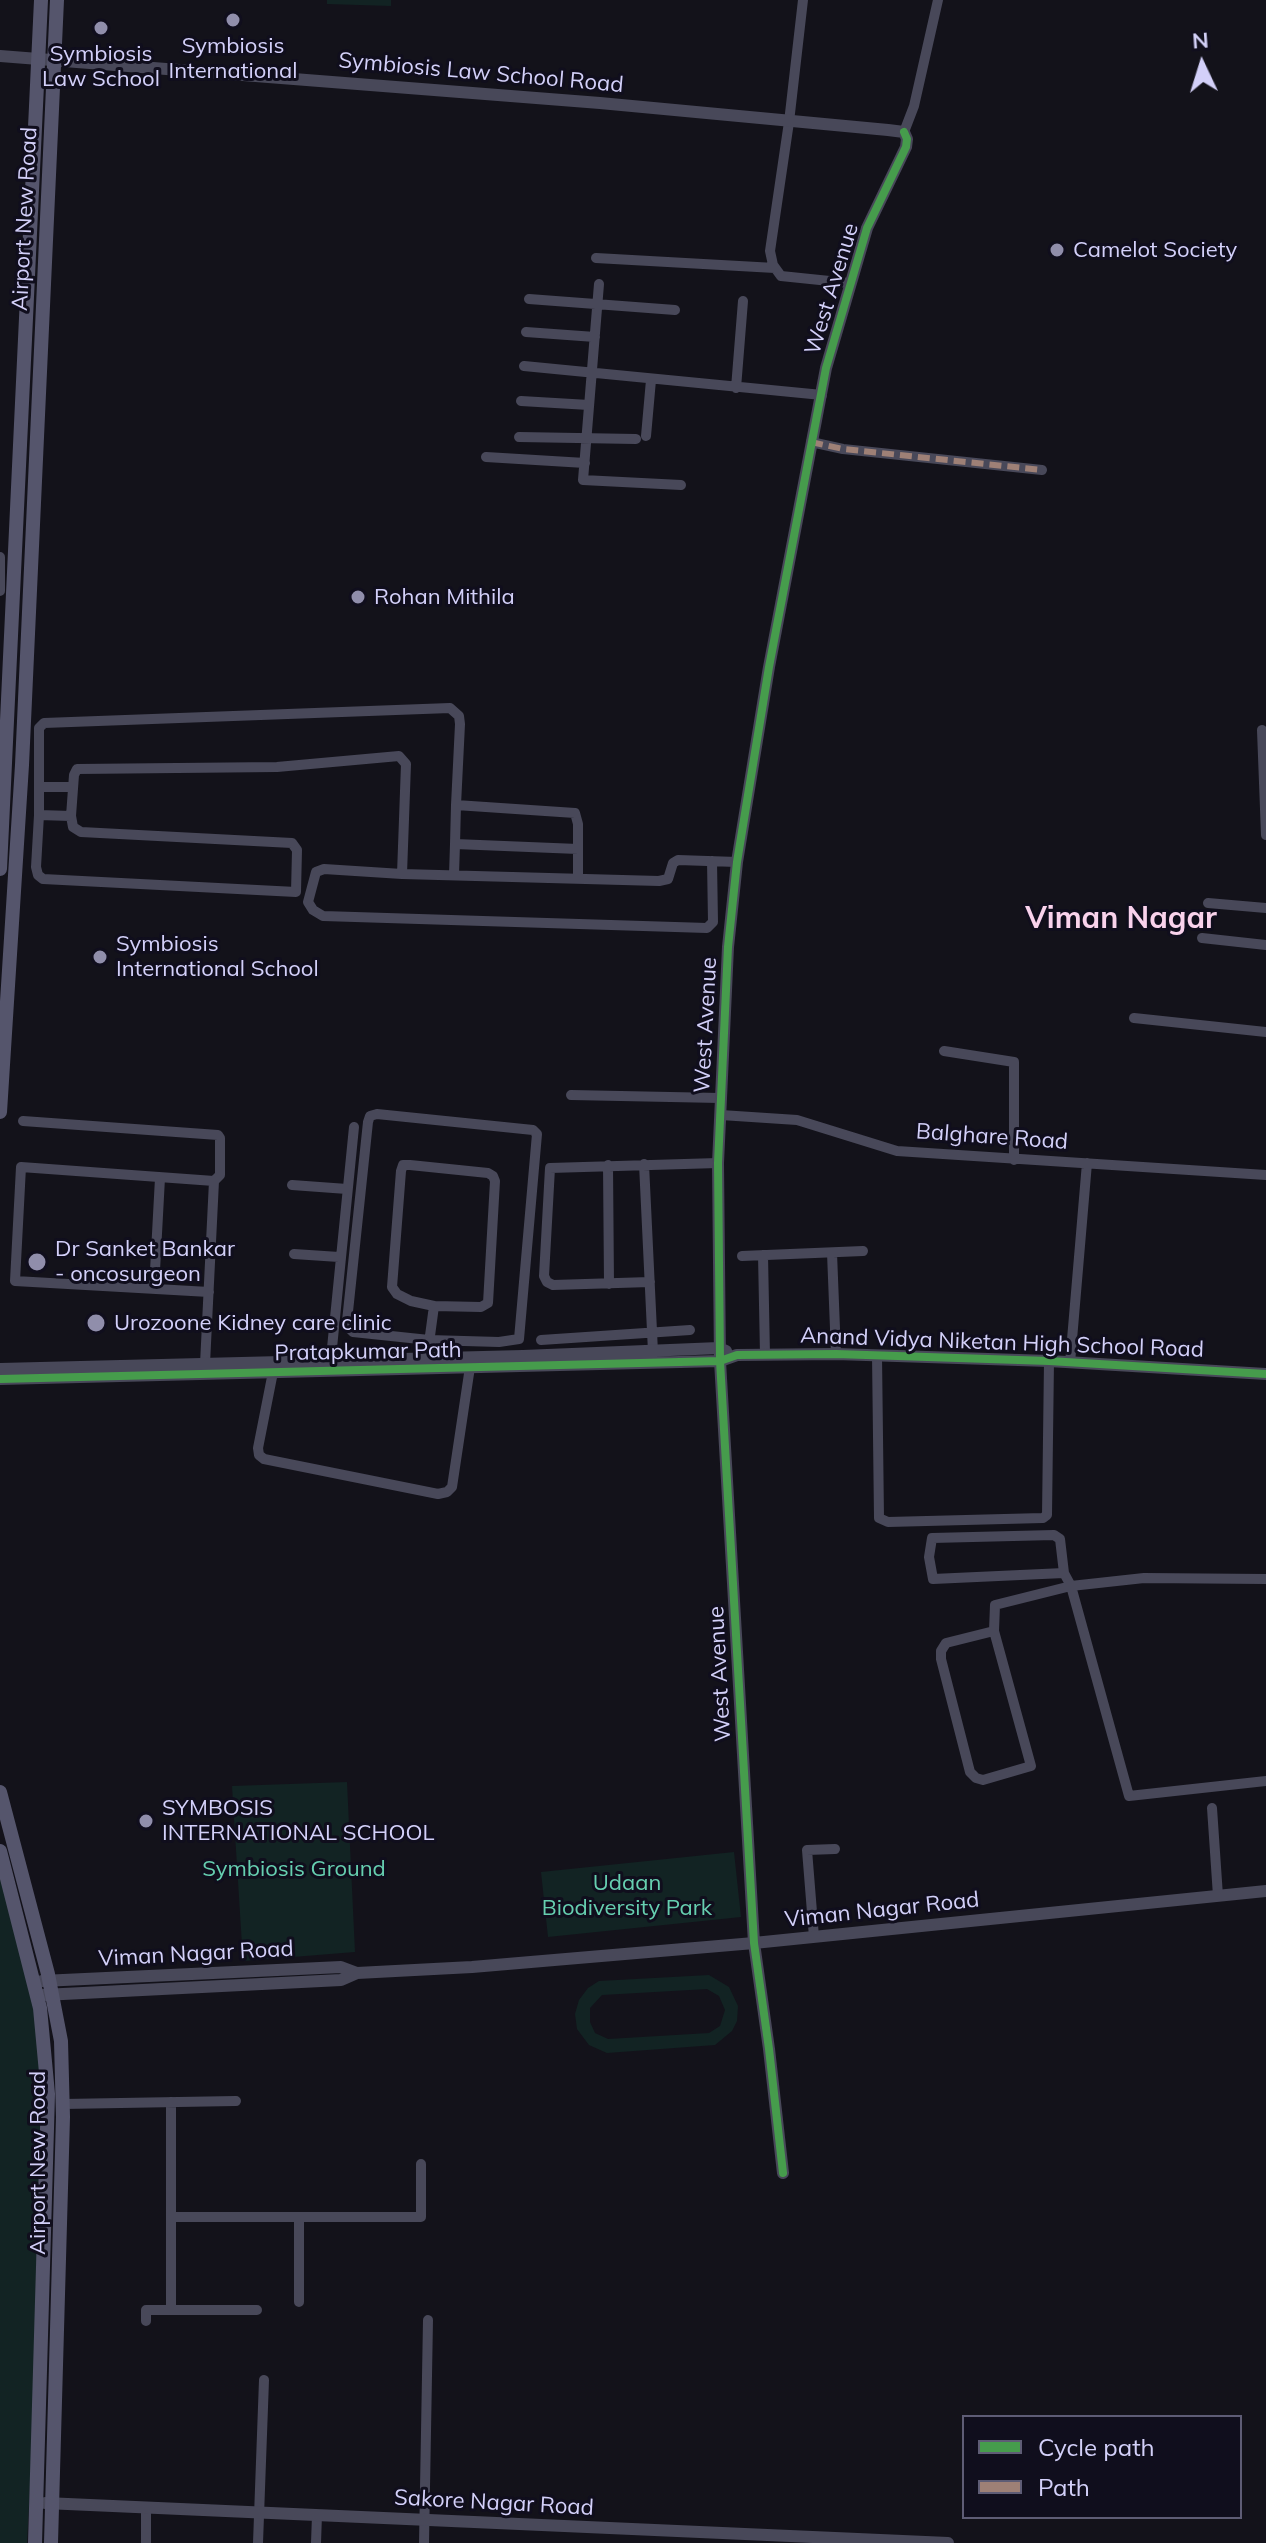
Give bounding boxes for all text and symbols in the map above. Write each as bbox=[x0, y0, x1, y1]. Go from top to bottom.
marker: Symbiosis International bbox=[224, 11, 242, 29]
marker: Symbiosis Law School bbox=[92, 19, 110, 37]
north arrow bbox=[1162, 24, 1242, 104]
text: N bbox=[1191, 26, 1210, 55]
place label: Symbiosis International bbox=[168, 33, 298, 84]
place label: Symbiosis Law School bbox=[42, 41, 160, 92]
street label: Symbiosis Law School Road bbox=[337, 47, 625, 99]
street label: Airport New Road bbox=[7, 126, 43, 312]
street label: West Avenue bbox=[799, 220, 865, 358]
place label: Camelot Society bbox=[1073, 237, 1237, 263]
marker: Camelot Society bbox=[1048, 241, 1066, 259]
place label: Rohan Mithila bbox=[374, 584, 515, 610]
marker: Rohan Mithila bbox=[349, 588, 367, 606]
district label: Viman Nagar bbox=[1025, 901, 1217, 937]
place label: Symbiosis International School bbox=[116, 931, 319, 982]
marker: Symbiosis International School bbox=[91, 948, 109, 966]
street label: West Avenue bbox=[689, 956, 723, 1094]
street label: Balghare Road bbox=[915, 1119, 1069, 1155]
place label: Dr Sanket Bankar - oncosurgeon bbox=[55, 1236, 235, 1288]
marker: Dr Sanket Bankar - oncosurgeon bbox=[26, 1251, 48, 1273]
place label: Urozoone Kidney care clinic bbox=[114, 1310, 392, 1336]
marker: Urozoone Kidney care clinic bbox=[85, 1312, 107, 1334]
street label: Anand Vidya Niketan High School Road bbox=[800, 1323, 1204, 1363]
street label: Pratapkumar Path bbox=[274, 1337, 462, 1367]
street label: West Avenue bbox=[703, 1605, 737, 1743]
place label: SYMBOSIS INTERNATIONAL SCHOOL bbox=[162, 1795, 434, 1846]
marker: SYMBOSIS INTERNATIONAL SCHOOL bbox=[137, 1812, 155, 1830]
park label: Symbiosis Ground bbox=[202, 1856, 386, 1882]
park label: Udaan Biodiversity Park bbox=[542, 1870, 712, 1922]
street label: Viman Nagar Road bbox=[783, 1887, 981, 1933]
street label: Viman Nagar Road bbox=[98, 1936, 294, 1972]
street label: Airport New Road bbox=[25, 2071, 51, 2255]
legend bbox=[962, 2415, 1242, 2519]
text: Cycle path bbox=[1038, 2432, 1155, 2462]
text: Path bbox=[1038, 2472, 1090, 2502]
street label: Sakore Nagar Road bbox=[394, 2485, 594, 2521]

